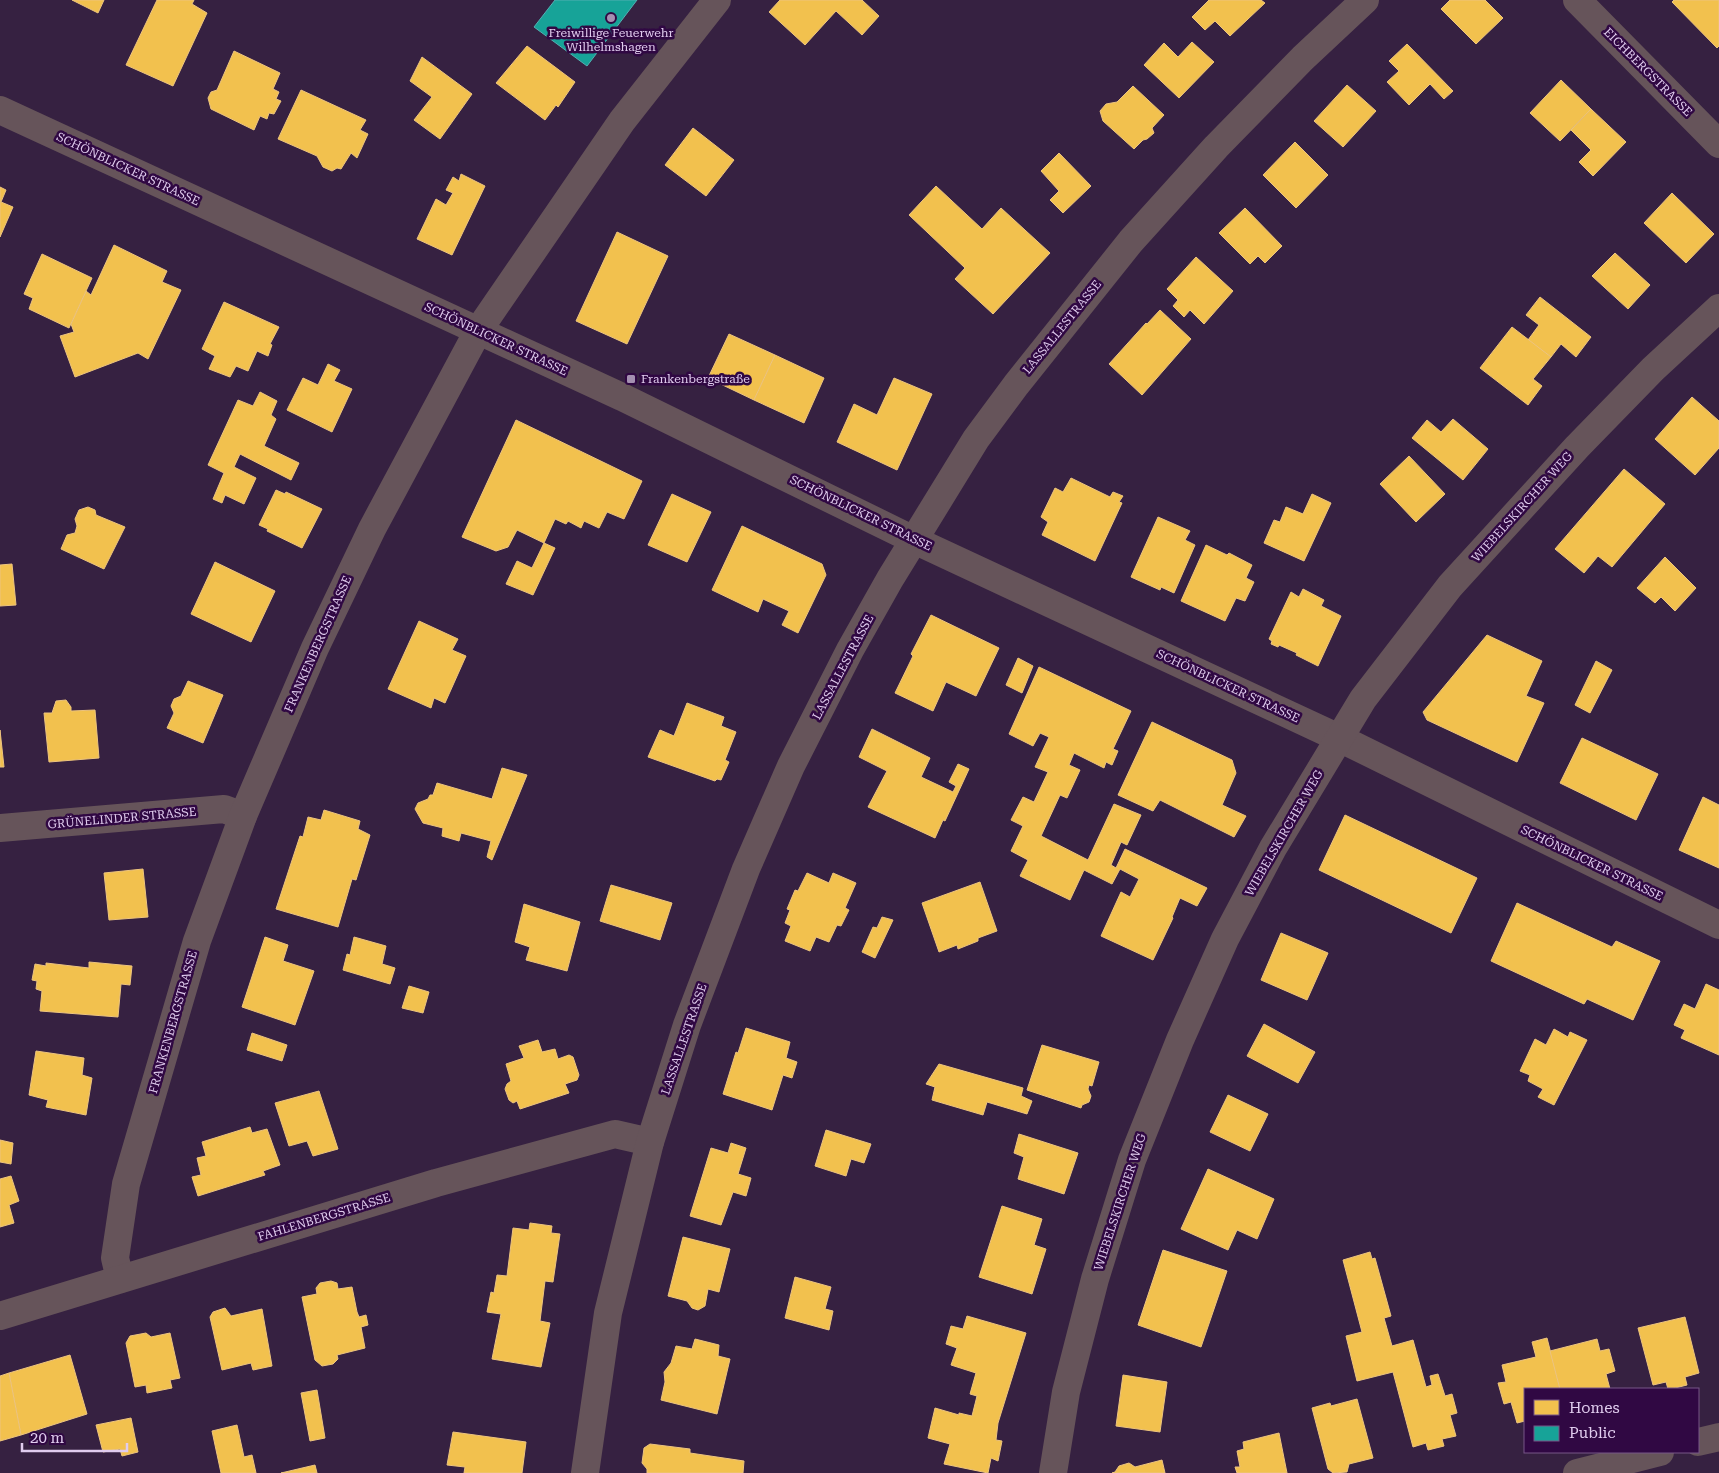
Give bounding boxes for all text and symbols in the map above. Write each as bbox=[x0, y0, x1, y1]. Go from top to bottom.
marker: Freiwillige Feuerwehr Wilhelmshagen bbox=[605, 12, 617, 24]
street label: EICHBERGSTRASSE bbox=[1601, 25, 1695, 119]
place label: Freiwillige Feuerwehr Wilhelmshagen bbox=[549, 26, 673, 54]
street label: SCHÖNBLICKER STRASSE bbox=[54, 130, 202, 208]
street label: LASSALLESTRASSE bbox=[1020, 277, 1104, 377]
street label: SCHÖNBLICKER STRASSE bbox=[422, 300, 570, 378]
place label: Frankenbergstraße bbox=[641, 372, 750, 386]
marker: Frankenbergstraße bbox=[625, 373, 637, 385]
street label: WIEBELSKIRCHER WEG bbox=[1469, 449, 1576, 565]
street label: SCHÖNBLICKER STRASSE bbox=[788, 472, 934, 554]
street label: FRANKENBERGSTRASSE bbox=[282, 574, 354, 714]
street label: LASSALLESTRASSE bbox=[809, 612, 877, 722]
street label: SCHÖNBLICKER STRASSE bbox=[1154, 647, 1302, 725]
street label: WIEBELSKIRCHER WEG bbox=[1242, 767, 1326, 898]
street label: GRÜNELINDER STRASSE bbox=[47, 805, 197, 831]
street label: SCHÖNBLICKER STRASSE bbox=[1519, 822, 1665, 904]
street label: FRANKENBERGSTRASSE bbox=[146, 949, 200, 1095]
street label: LASSALLESTRASSE bbox=[658, 982, 710, 1096]
street label: WIEBELSKIRCHER WEG bbox=[1091, 1131, 1149, 1272]
street label: FAHLENBERGSTRASSE bbox=[256, 1190, 392, 1244]
legend bbox=[1524, 1388, 1699, 1453]
text: Homes bbox=[1569, 1399, 1620, 1417]
scale bar bbox=[22, 1420, 128, 1452]
text: Public bbox=[1569, 1424, 1616, 1442]
text: 20 m bbox=[30, 1429, 65, 1447]

